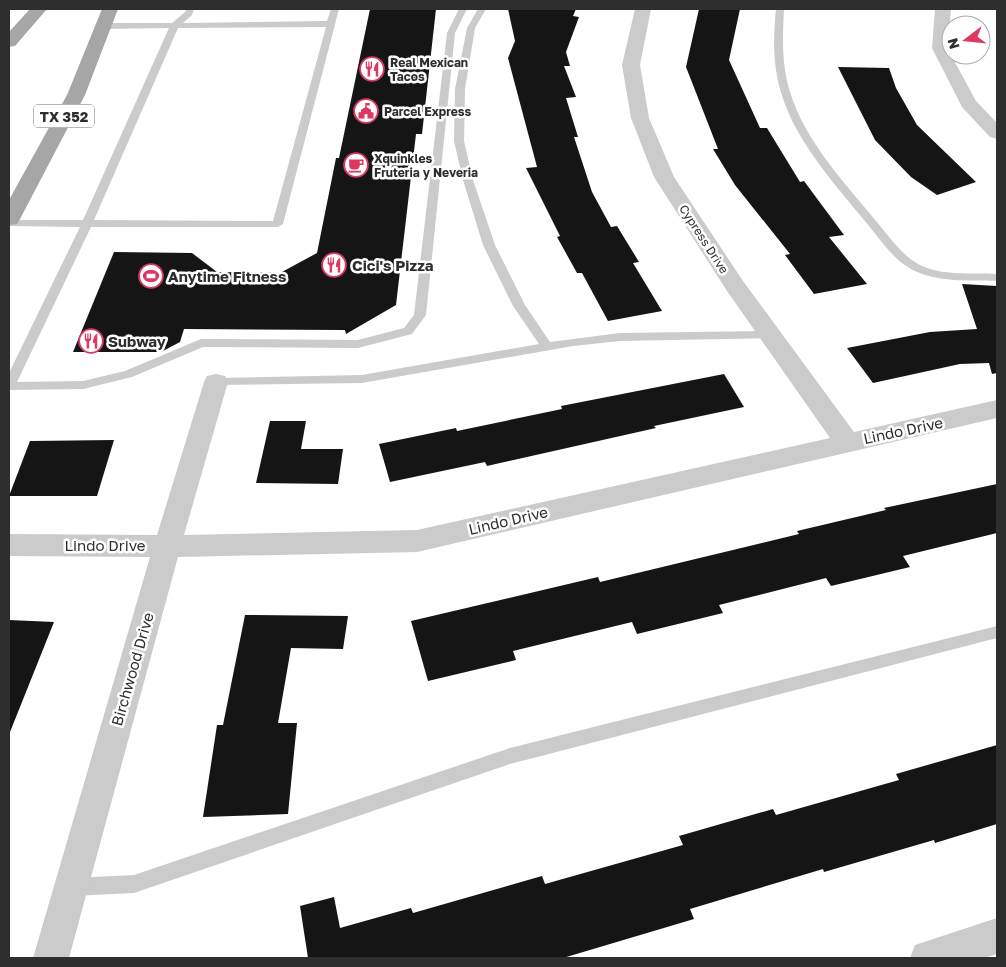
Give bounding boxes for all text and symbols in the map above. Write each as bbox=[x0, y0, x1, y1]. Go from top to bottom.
north arrow bbox=[941, 15, 991, 65]
text: N bbox=[943, 36, 963, 51]
place label: Real Mexican Tacos bbox=[390, 55, 468, 84]
restaurant icon: Real Mexican Tacos bbox=[359, 56, 385, 82]
public building icon: Parcel Express bbox=[353, 98, 379, 124]
road number: TX 352 bbox=[34, 104, 94, 128]
place label: Parcel Express bbox=[384, 104, 471, 119]
place label: Xquinkles Fruteria y Neveria bbox=[374, 151, 478, 180]
cafe icon: Xquinkles Fruteria y Neveria bbox=[343, 152, 369, 178]
street label: Cypress Drive bbox=[676, 202, 732, 276]
restaurant icon: Cici's Pizza bbox=[321, 252, 347, 278]
place label: Cici's Pizza bbox=[352, 256, 434, 274]
sports icon: Anytime Fitness bbox=[138, 263, 164, 289]
place label: Anytime Fitness bbox=[168, 267, 286, 285]
restaurant icon: Subway bbox=[78, 328, 104, 354]
place label: Subway bbox=[108, 332, 166, 350]
street label: Lindo Drive bbox=[862, 413, 945, 447]
street label: Lindo Drive bbox=[467, 502, 550, 538]
street label: Lindo Drive bbox=[65, 536, 146, 554]
street label: Birchwood Drive bbox=[107, 610, 157, 728]

